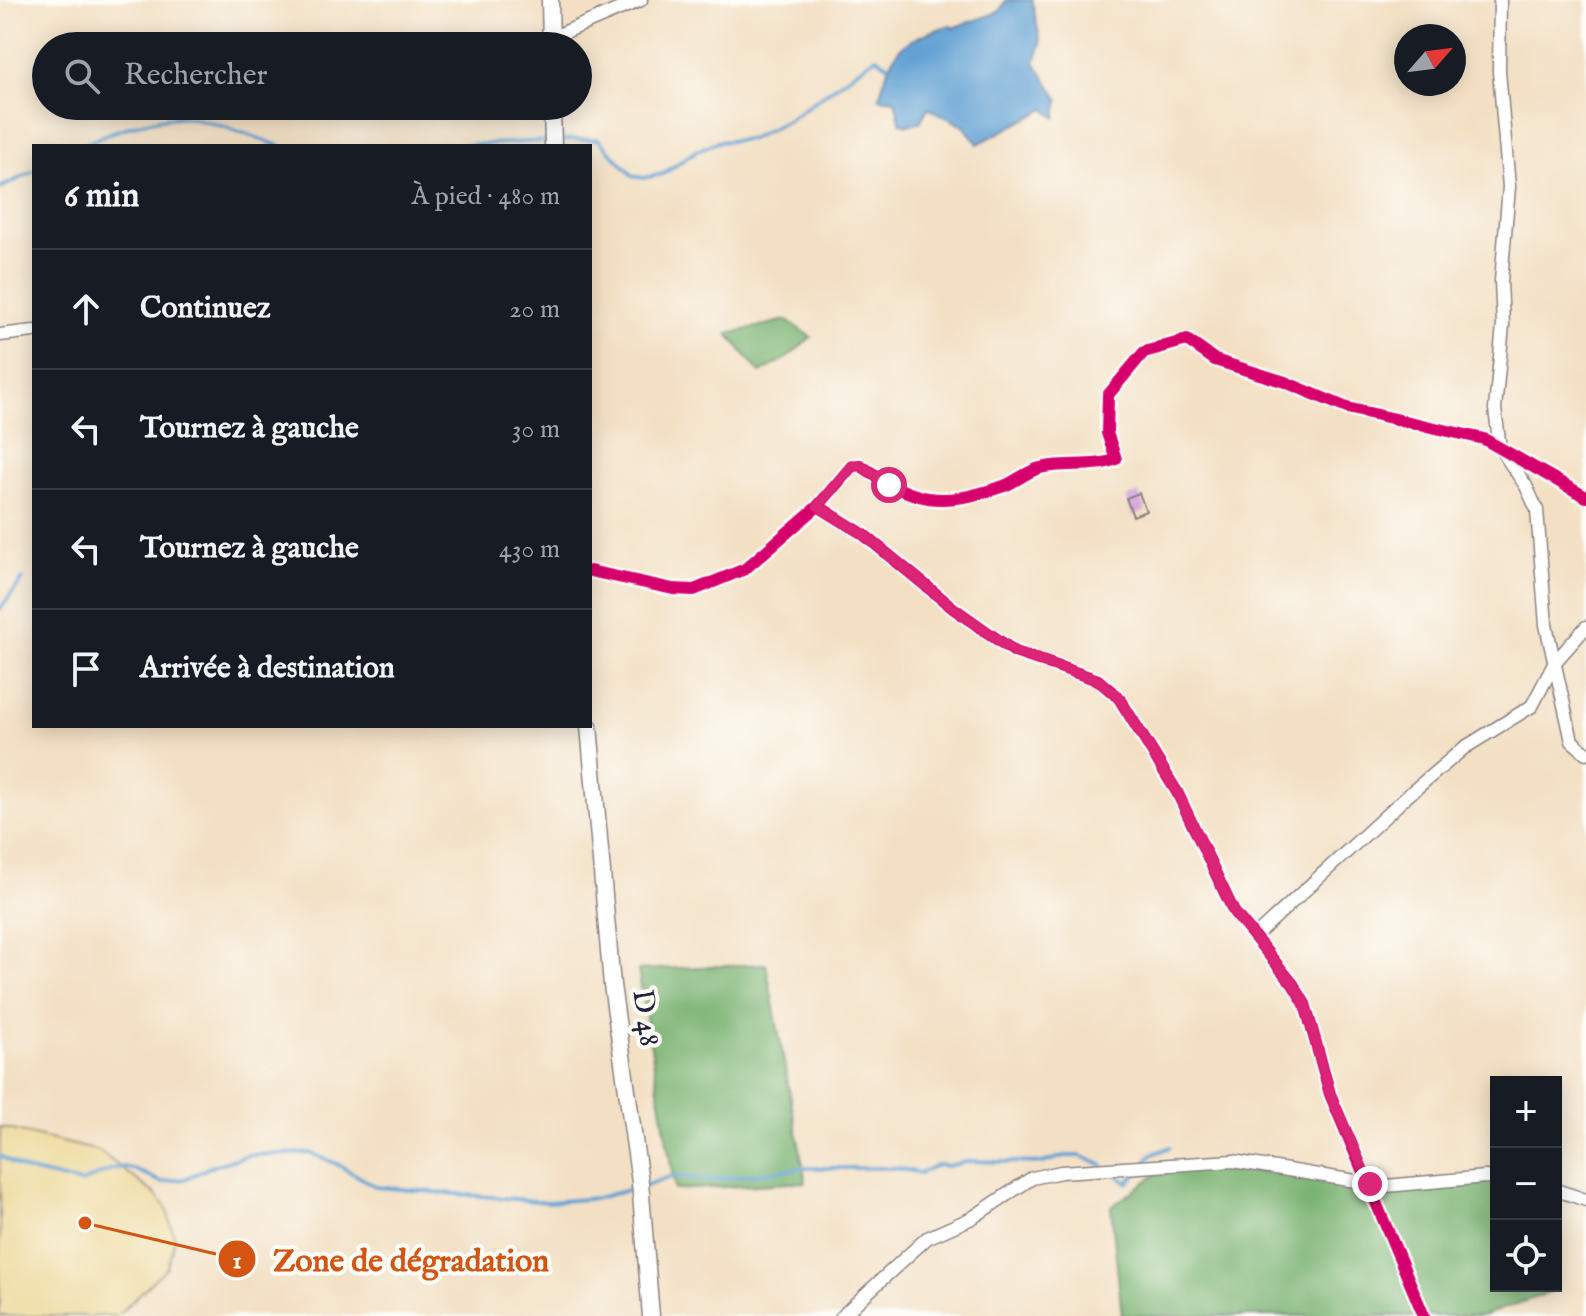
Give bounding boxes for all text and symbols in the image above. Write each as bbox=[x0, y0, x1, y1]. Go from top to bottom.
north arrow bbox=[1394, 24, 1466, 96]
search box bbox=[32, 32, 592, 120]
icon: search bbox=[60, 54, 104, 98]
text: Rechercher bbox=[124, 57, 268, 95]
text: 6 min bbox=[64, 175, 139, 218]
text: À pied · 480 m bbox=[412, 180, 560, 213]
icon: ahead bbox=[64, 287, 108, 331]
text: Continuez bbox=[140, 290, 271, 328]
text: 20 m bbox=[509, 293, 560, 326]
icon: left bbox=[64, 407, 108, 451]
text: Tournez à gauche bbox=[140, 410, 359, 448]
text: 30 m bbox=[512, 413, 560, 446]
route start bbox=[871, 467, 907, 503]
icon: left bbox=[64, 527, 108, 571]
text: Tournez à gauche bbox=[140, 530, 359, 568]
text: 430 m bbox=[499, 533, 560, 566]
icon: arrive bbox=[64, 647, 108, 691]
text: Arrivée à destination bbox=[140, 650, 395, 688]
street label: D 48 bbox=[622, 987, 668, 1049]
map controls bbox=[1490, 1076, 1562, 1292]
button: + bbox=[1490, 1076, 1562, 1148]
button: − bbox=[1490, 1148, 1562, 1220]
route end bbox=[1352, 1166, 1388, 1202]
button: locate bbox=[1490, 1220, 1562, 1292]
callout: Zone de dégradation bbox=[217, 1231, 565, 1287]
text: Zone de dégradation bbox=[273, 1242, 549, 1283]
text: 1 bbox=[233, 1246, 242, 1277]

